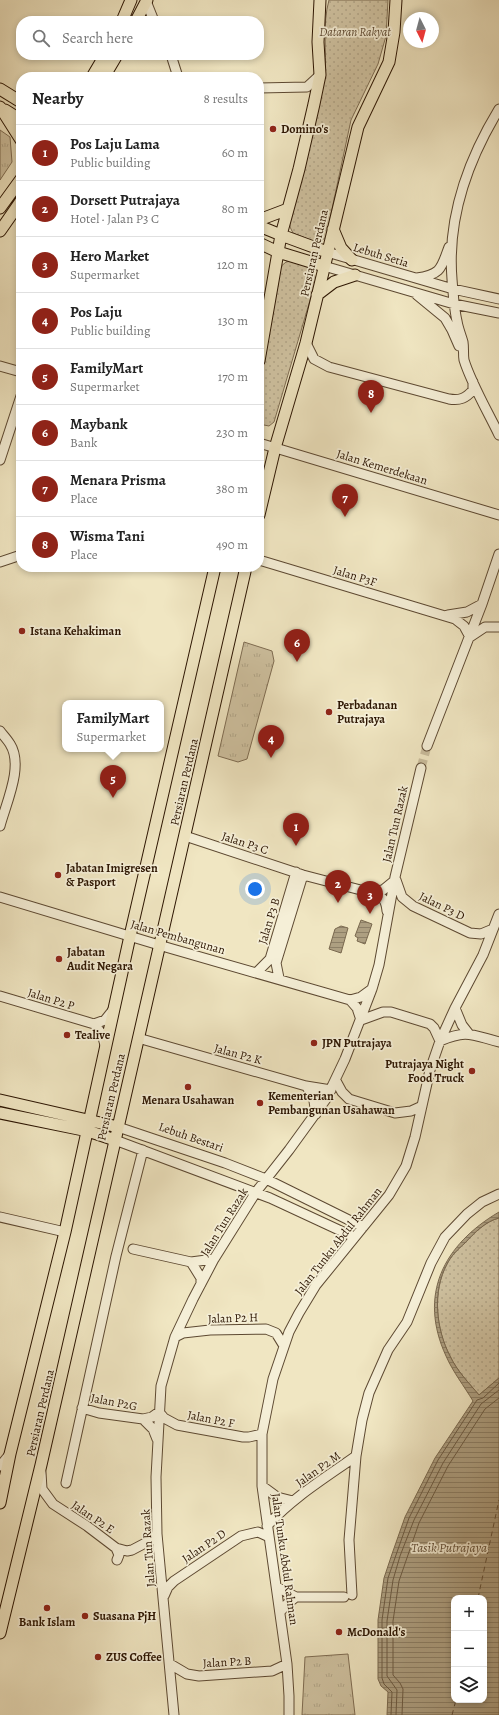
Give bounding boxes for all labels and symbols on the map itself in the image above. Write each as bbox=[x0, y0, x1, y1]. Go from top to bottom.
north arrow bbox=[403, 12, 439, 48]
park label: Dataran Rakyat bbox=[319, 24, 391, 40]
place label: Domino's bbox=[281, 121, 329, 137]
marker: Domino's bbox=[268, 124, 278, 134]
street label: Persiaran Perdana bbox=[296, 207, 332, 298]
street label: Lebuh Setia bbox=[351, 239, 411, 271]
pin: 8 bbox=[358, 380, 384, 413]
street label: Jalan Kemerdekaan bbox=[335, 446, 430, 489]
pin: 7 bbox=[332, 484, 358, 517]
street label: Jalan P3F bbox=[331, 562, 379, 590]
place label: Istana Kehakiman bbox=[30, 623, 121, 639]
marker: Istana Kehakiman bbox=[17, 626, 27, 636]
pin: 6 bbox=[284, 629, 310, 662]
place label: Perbadanan Putrajaya bbox=[337, 697, 398, 727]
marker: Perbadanan Putrajaya bbox=[324, 707, 334, 717]
pin: 4 bbox=[258, 725, 284, 758]
street label: Persiaran Perdana bbox=[166, 736, 202, 827]
pin: 5 bbox=[100, 765, 126, 798]
street label: Jalan Tun Razak bbox=[378, 784, 412, 864]
pin: 1 bbox=[283, 813, 309, 846]
street label: Jalan P3 C bbox=[220, 828, 270, 858]
place label: Jabatan Imigresen & Pasport bbox=[66, 860, 158, 890]
marker: Jabatan Imigresen & Pasport bbox=[53, 870, 63, 880]
pin: 2 bbox=[325, 870, 351, 903]
your location bbox=[245, 879, 265, 899]
pin: 3 bbox=[357, 881, 383, 914]
street label: Jalan P3 D bbox=[416, 888, 468, 924]
street label: Jalan P3 B bbox=[254, 896, 284, 946]
street label: Jalan Pembangunan bbox=[129, 916, 228, 958]
place label: Jabatan Audit Negara bbox=[66, 944, 133, 974]
marker: Jabatan Audit Negara bbox=[54, 954, 64, 964]
street label: Jalan P2 P bbox=[26, 984, 77, 1014]
place label: Tealive bbox=[75, 1027, 111, 1043]
marker: Tealive bbox=[62, 1030, 72, 1040]
place label: JPN Putrajaya bbox=[322, 1035, 392, 1051]
marker: JPN Putrajaya bbox=[309, 1038, 319, 1048]
street label: Jalan P2 K bbox=[212, 1040, 264, 1068]
street label: Persiaran Perdana bbox=[93, 1051, 129, 1142]
place label: Putrajaya Night Food Truck bbox=[385, 1056, 465, 1086]
marker: Putrajaya Night Food Truck bbox=[467, 1066, 477, 1076]
marker: Menara Usahawan bbox=[183, 1082, 193, 1092]
place label: Kementerian Pembangunan Usahawan bbox=[268, 1088, 395, 1118]
place label: Menara Usahawan bbox=[142, 1092, 235, 1108]
marker: Kementerian Pembangunan Usahawan bbox=[255, 1098, 265, 1108]
street label: Lebuh Bestari bbox=[156, 1118, 226, 1156]
street label: Jalan Tunku Abdul Rahman bbox=[291, 1183, 386, 1298]
street label: Jalan Tun Razak bbox=[197, 1185, 251, 1259]
street label: Jalan P2 H bbox=[208, 1309, 258, 1327]
street label: Persiaran Perdana bbox=[22, 1367, 58, 1458]
street label: Jalan P2G bbox=[89, 1390, 139, 1414]
street label: Jalan P2 F bbox=[186, 1407, 236, 1431]
street label: Jalan P2 M bbox=[292, 1448, 344, 1490]
street label: Jalan Tunku Abdul Rahman bbox=[268, 1492, 302, 1626]
street label: Jalan P2 E bbox=[68, 1497, 118, 1537]
street label: Jalan Tun Razak bbox=[137, 1508, 159, 1587]
street label: Jalan P2 D bbox=[179, 1525, 229, 1567]
water label: Tasik Putrajaya bbox=[411, 1539, 487, 1556]
marker: Bank Islam bbox=[42, 1603, 52, 1613]
place label: Suasana PjH bbox=[93, 1608, 156, 1624]
marker: Suasana PjH bbox=[80, 1611, 90, 1621]
place label: Bank Islam bbox=[19, 1614, 75, 1630]
place label: McDonald's bbox=[347, 1624, 405, 1640]
marker: McDonald's bbox=[334, 1627, 344, 1637]
place label: ZUS Coffee bbox=[106, 1649, 162, 1665]
marker: ZUS Coffee bbox=[93, 1652, 103, 1662]
street label: Jalan P2 B bbox=[202, 1653, 252, 1671]

